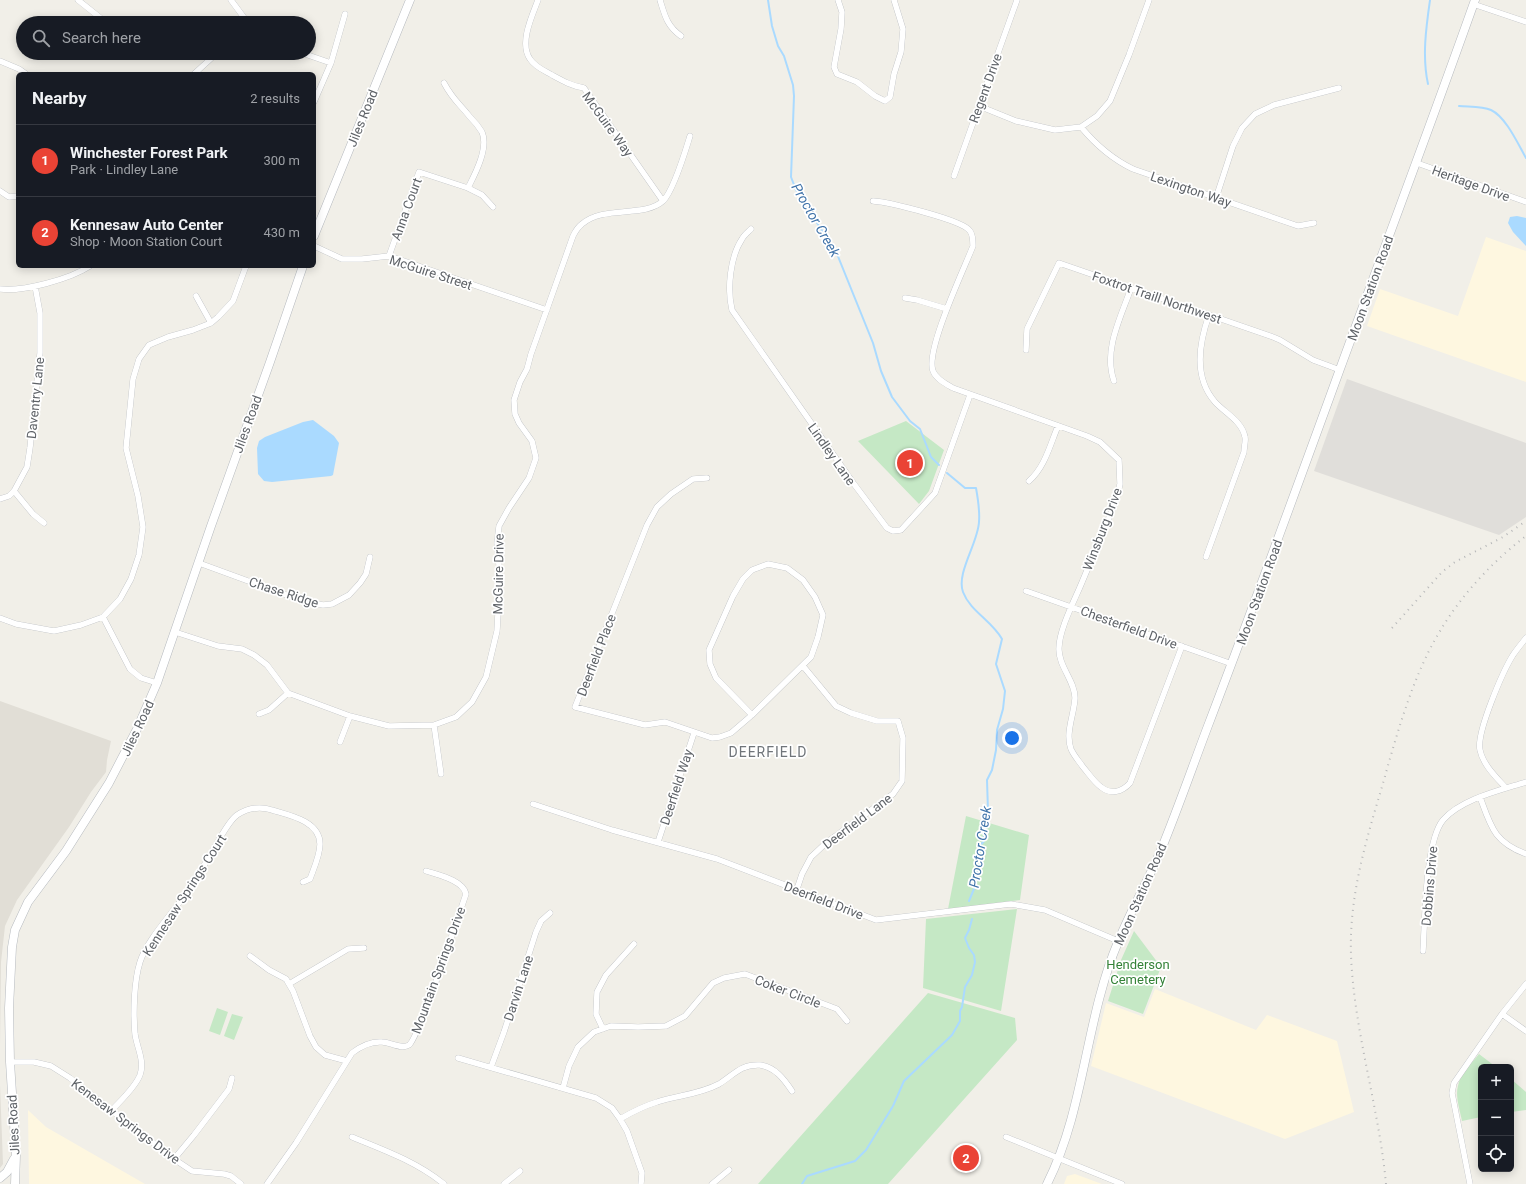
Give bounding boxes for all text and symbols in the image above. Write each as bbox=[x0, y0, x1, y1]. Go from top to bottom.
search box bbox=[16, 16, 316, 60]
icon: search bbox=[30, 27, 52, 49]
text: Search here bbox=[62, 29, 141, 47]
street label: Regent Drive bbox=[966, 51, 1005, 125]
street label: Jiles Road bbox=[344, 87, 381, 149]
text: Nearby bbox=[32, 88, 87, 108]
street label: McGuire Way bbox=[579, 89, 636, 160]
text: 2 results bbox=[250, 91, 300, 106]
text: Winchester Forest Park bbox=[70, 144, 228, 162]
text: 1 bbox=[41, 153, 49, 168]
text: 300 m bbox=[263, 153, 300, 168]
text: Park · Lindley Lane bbox=[70, 162, 178, 177]
street label: Heritage Drive bbox=[1430, 162, 1512, 205]
street label: Lexington Way bbox=[1148, 169, 1233, 210]
street label: Anna Court bbox=[388, 176, 425, 242]
water label: Proctor Creek bbox=[788, 180, 844, 261]
text: Kennesaw Auto Center bbox=[70, 216, 223, 234]
text: 2 bbox=[41, 225, 49, 240]
text: 430 m bbox=[263, 225, 300, 240]
text: Shop · Moon Station Court bbox=[70, 234, 222, 249]
street label: Moon Station Road bbox=[1344, 234, 1396, 343]
street label: McGuire Street bbox=[388, 252, 474, 293]
street label: Foxtrot Traill Northwest bbox=[1090, 268, 1223, 327]
street label: Daventry Lane bbox=[24, 356, 47, 440]
street label: Jiles Road bbox=[230, 393, 265, 455]
street label: Lindley Lane bbox=[805, 420, 858, 488]
pin: 1 bbox=[897, 448, 923, 478]
street label: Winsburg Drive bbox=[1080, 486, 1125, 573]
street label: McGuire Drive bbox=[490, 533, 507, 615]
street label: Moon Station Road bbox=[1233, 538, 1285, 647]
street label: Chase Ridge bbox=[247, 574, 321, 611]
street label: Chesterfield Drive bbox=[1078, 603, 1179, 652]
street label: Deerfield Place bbox=[574, 612, 619, 698]
street label: Jiles Road bbox=[118, 698, 157, 759]
your location bbox=[1002, 728, 1022, 748]
district label: DEERFIELD bbox=[729, 744, 807, 760]
street label: Deerfield Way bbox=[657, 747, 696, 827]
street label: Deerfield Lane bbox=[820, 790, 895, 852]
water label: Proctor Creek bbox=[966, 804, 995, 889]
street label: Kennesaw Springs Court bbox=[139, 832, 229, 959]
street label: Moon Station Road bbox=[1111, 841, 1170, 948]
street label: Dobbins Drive bbox=[1419, 845, 1440, 927]
street label: Deerfield Drive bbox=[782, 878, 866, 923]
street label: Mountain Springs Drive bbox=[408, 904, 469, 1036]
street label: Darvin Lane bbox=[501, 953, 536, 1023]
park label: Henderson Cemetery bbox=[1106, 957, 1170, 987]
street label: Coker Circle bbox=[753, 972, 823, 1011]
map controls bbox=[1478, 1064, 1514, 1172]
button: + bbox=[1478, 1064, 1514, 1100]
street label: Kenesaw Springs Drive bbox=[69, 1076, 183, 1167]
street label: Jiles Road bbox=[4, 1095, 23, 1155]
button: − bbox=[1478, 1100, 1514, 1136]
button: locate bbox=[1478, 1136, 1514, 1172]
pin: 2 bbox=[953, 1143, 979, 1173]

